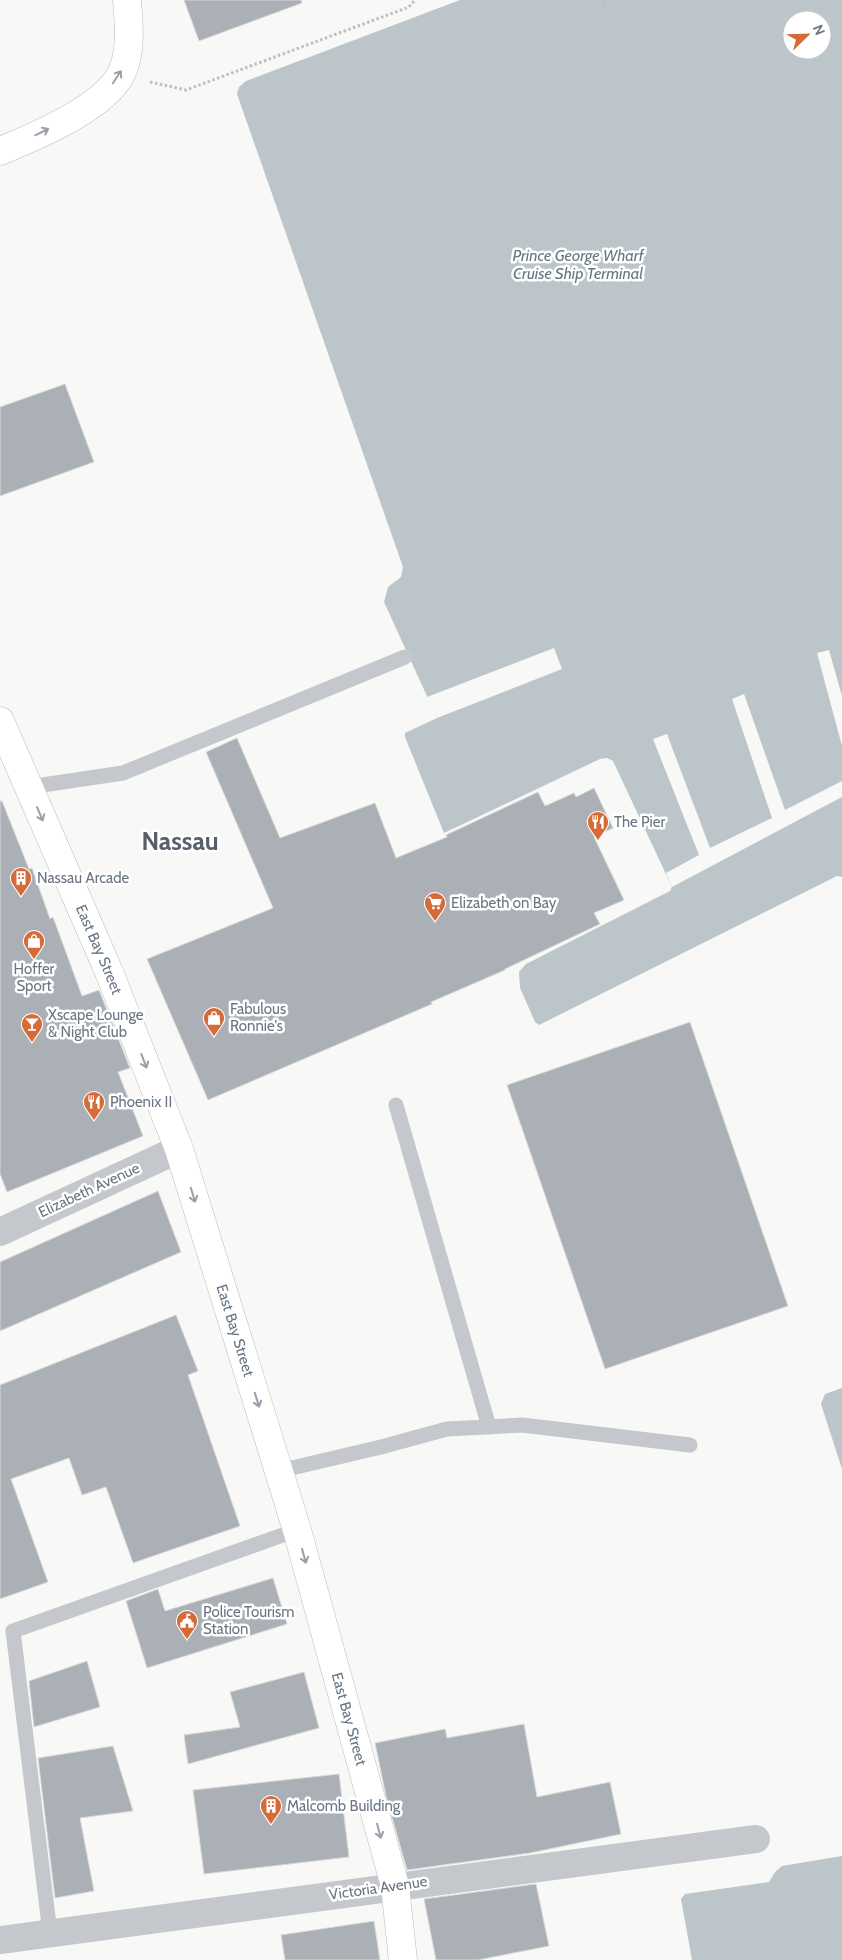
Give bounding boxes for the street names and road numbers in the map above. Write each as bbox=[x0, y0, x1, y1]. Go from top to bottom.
street label: East Bay Street bbox=[72, 902, 126, 997]
street label: Elizabeth Avenue bbox=[36, 1159, 143, 1221]
street label: East Bay Street bbox=[212, 1282, 258, 1379]
street label: East Bay Street bbox=[328, 1671, 370, 1768]
street label: Victoria Avenue bbox=[328, 1872, 429, 1904]

